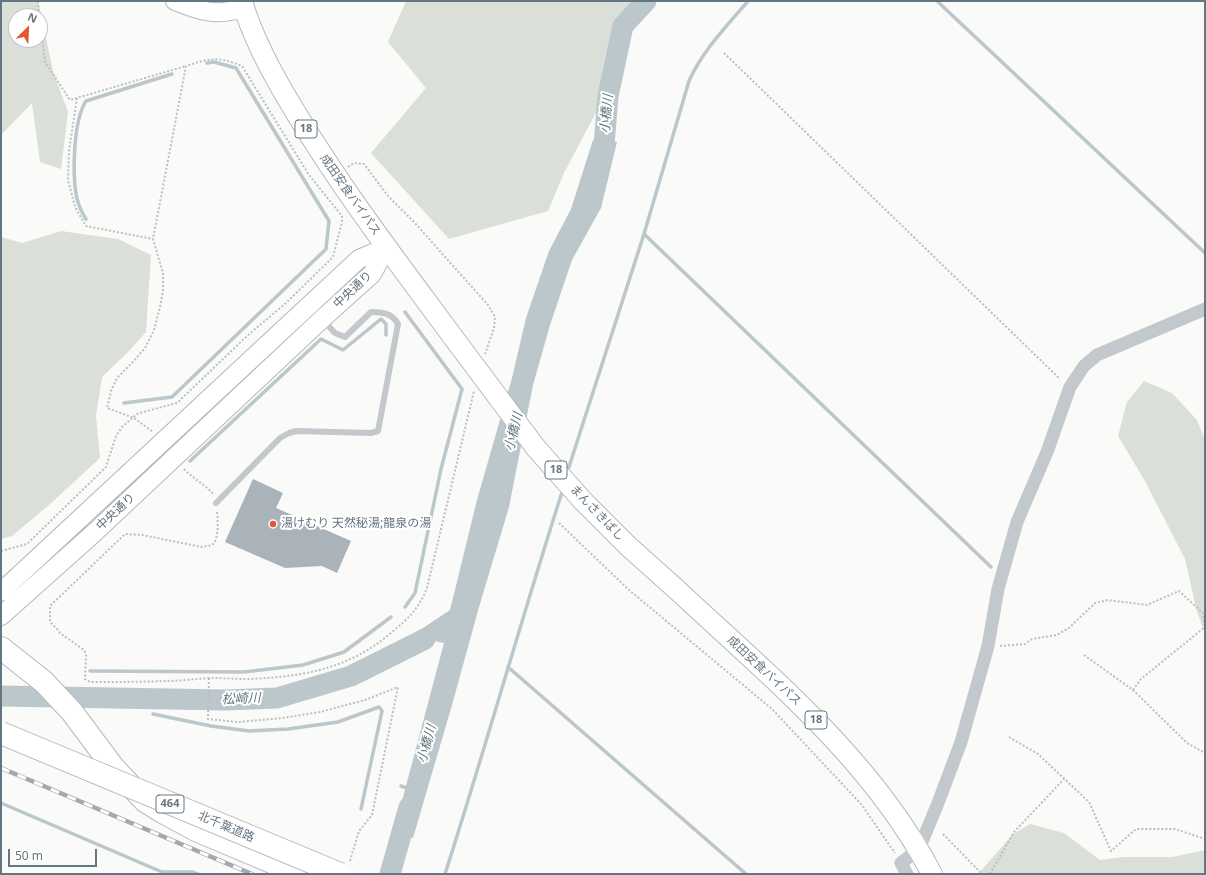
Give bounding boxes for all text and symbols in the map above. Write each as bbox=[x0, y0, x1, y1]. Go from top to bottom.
north arrow bbox=[8, 8, 48, 48]
text: N bbox=[26, 9, 40, 26]
water label: 小橋川 bbox=[598, 94, 616, 134]
road number: 18 bbox=[295, 120, 317, 138]
street label: 成田安食バイパス bbox=[317, 152, 383, 238]
street label: 中央通り bbox=[331, 268, 375, 312]
water label: 小橋川 bbox=[502, 411, 526, 453]
road number: 18 bbox=[545, 461, 567, 479]
street label: まんさきばし bbox=[567, 482, 627, 544]
street label: 中央通り bbox=[94, 490, 138, 534]
place label: 湯けむり 天然秘湯;龍泉の湯 bbox=[281, 517, 431, 531]
marker: 湯けむり 天然秘湯;龍泉の湯 bbox=[268, 519, 278, 529]
street label: 成田安食バイパス bbox=[724, 633, 804, 709]
water label: 松崎川 bbox=[221, 691, 261, 707]
road number: 18 bbox=[805, 711, 827, 729]
water label: 小橋川 bbox=[414, 723, 440, 765]
road number: 464 bbox=[156, 795, 184, 813]
street label: 北千葉道路 bbox=[196, 809, 256, 845]
scale bar bbox=[10, 841, 99, 867]
text: 50 m bbox=[15, 847, 43, 864]

